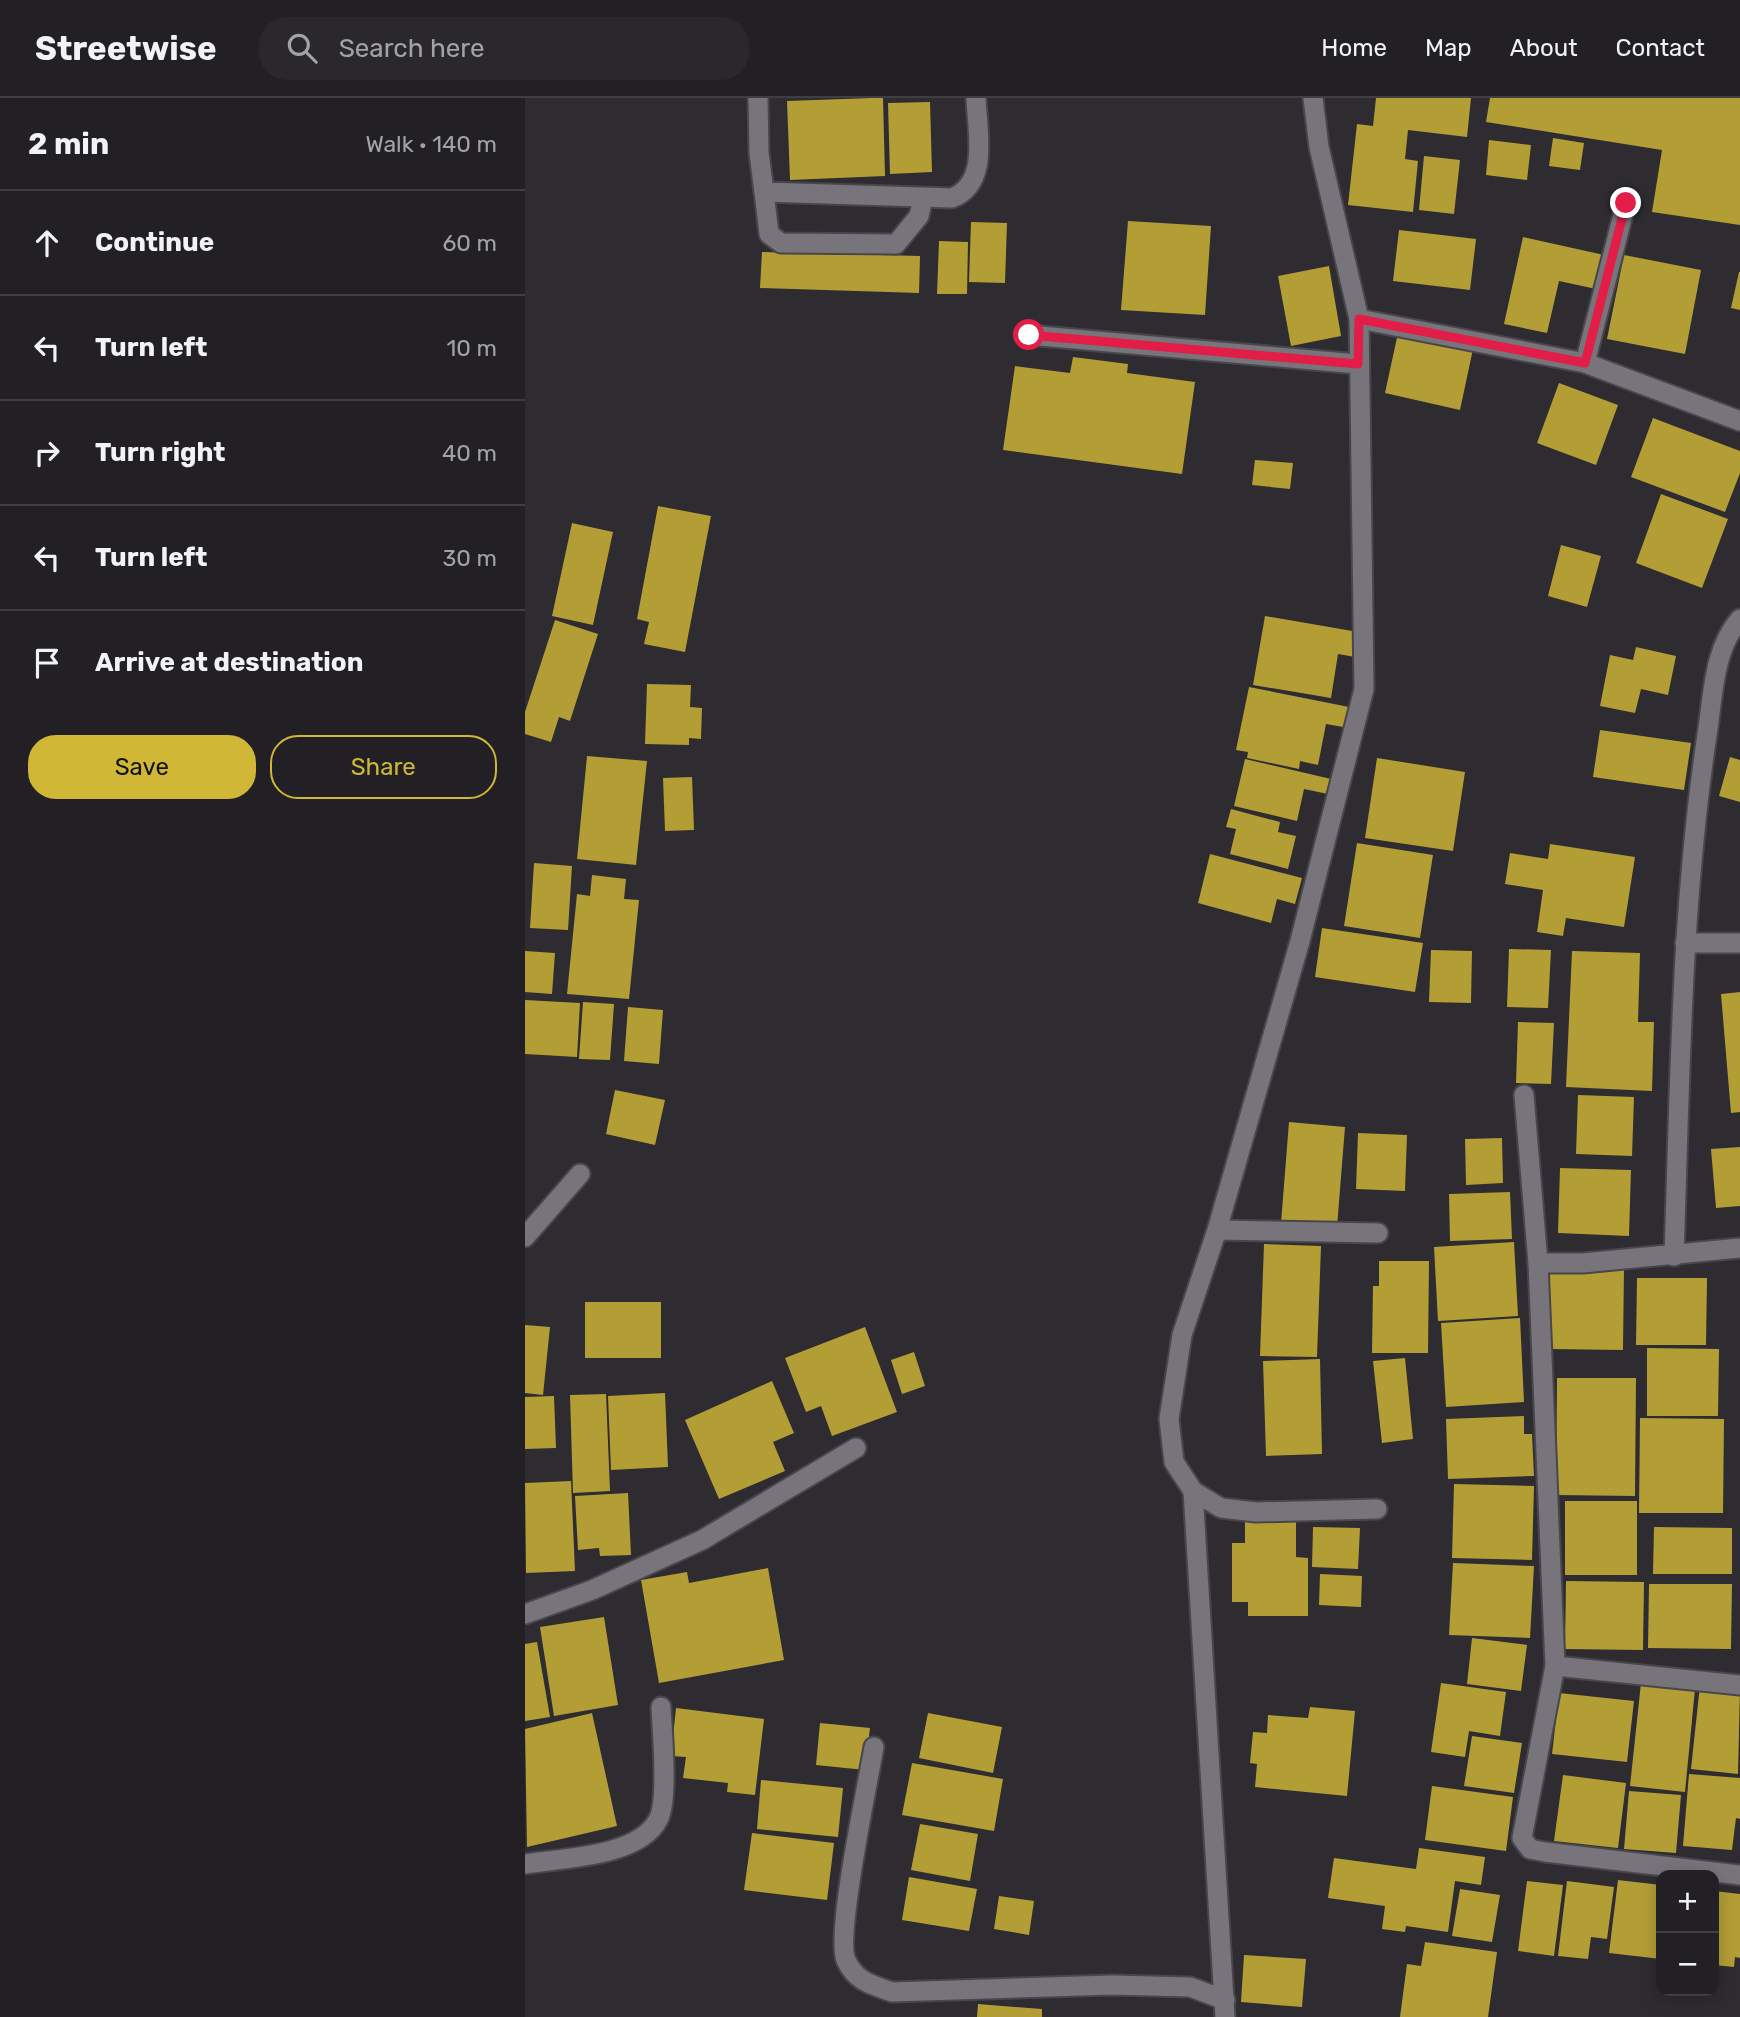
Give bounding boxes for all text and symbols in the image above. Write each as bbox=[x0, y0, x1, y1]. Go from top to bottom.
search box bbox=[259, 17, 749, 80]
text: Streetwise bbox=[35, 29, 217, 68]
icon: search bbox=[283, 29, 321, 67]
text: Search here bbox=[339, 33, 485, 64]
text: Home bbox=[1321, 34, 1387, 62]
text: Map bbox=[1425, 34, 1472, 62]
text: About bbox=[1510, 34, 1578, 62]
text: Contact bbox=[1616, 34, 1705, 62]
text: 2 min bbox=[28, 126, 109, 162]
text: Walk · 140 m bbox=[365, 130, 497, 158]
route end bbox=[1610, 187, 1641, 218]
icon: ahead bbox=[28, 224, 66, 262]
text: Continue bbox=[95, 227, 214, 258]
text: 60 m bbox=[442, 229, 497, 257]
route start bbox=[1013, 319, 1044, 350]
icon: left bbox=[28, 329, 66, 367]
text: Turn left bbox=[95, 332, 207, 363]
text: 10 m bbox=[446, 334, 497, 362]
icon: right bbox=[28, 434, 66, 472]
text: Turn right bbox=[95, 437, 225, 468]
text: 40 m bbox=[442, 439, 497, 467]
icon: left bbox=[28, 539, 66, 577]
text: Turn left bbox=[95, 542, 207, 573]
text: 30 m bbox=[442, 544, 497, 572]
icon: arrive bbox=[28, 644, 66, 682]
text: Arrive at destination bbox=[95, 647, 363, 678]
button: Save bbox=[28, 735, 256, 799]
button: Share bbox=[270, 735, 497, 799]
map controls bbox=[1656, 1870, 1719, 1996]
button: + bbox=[1656, 1870, 1719, 1933]
button: − bbox=[1656, 1933, 1719, 1996]

